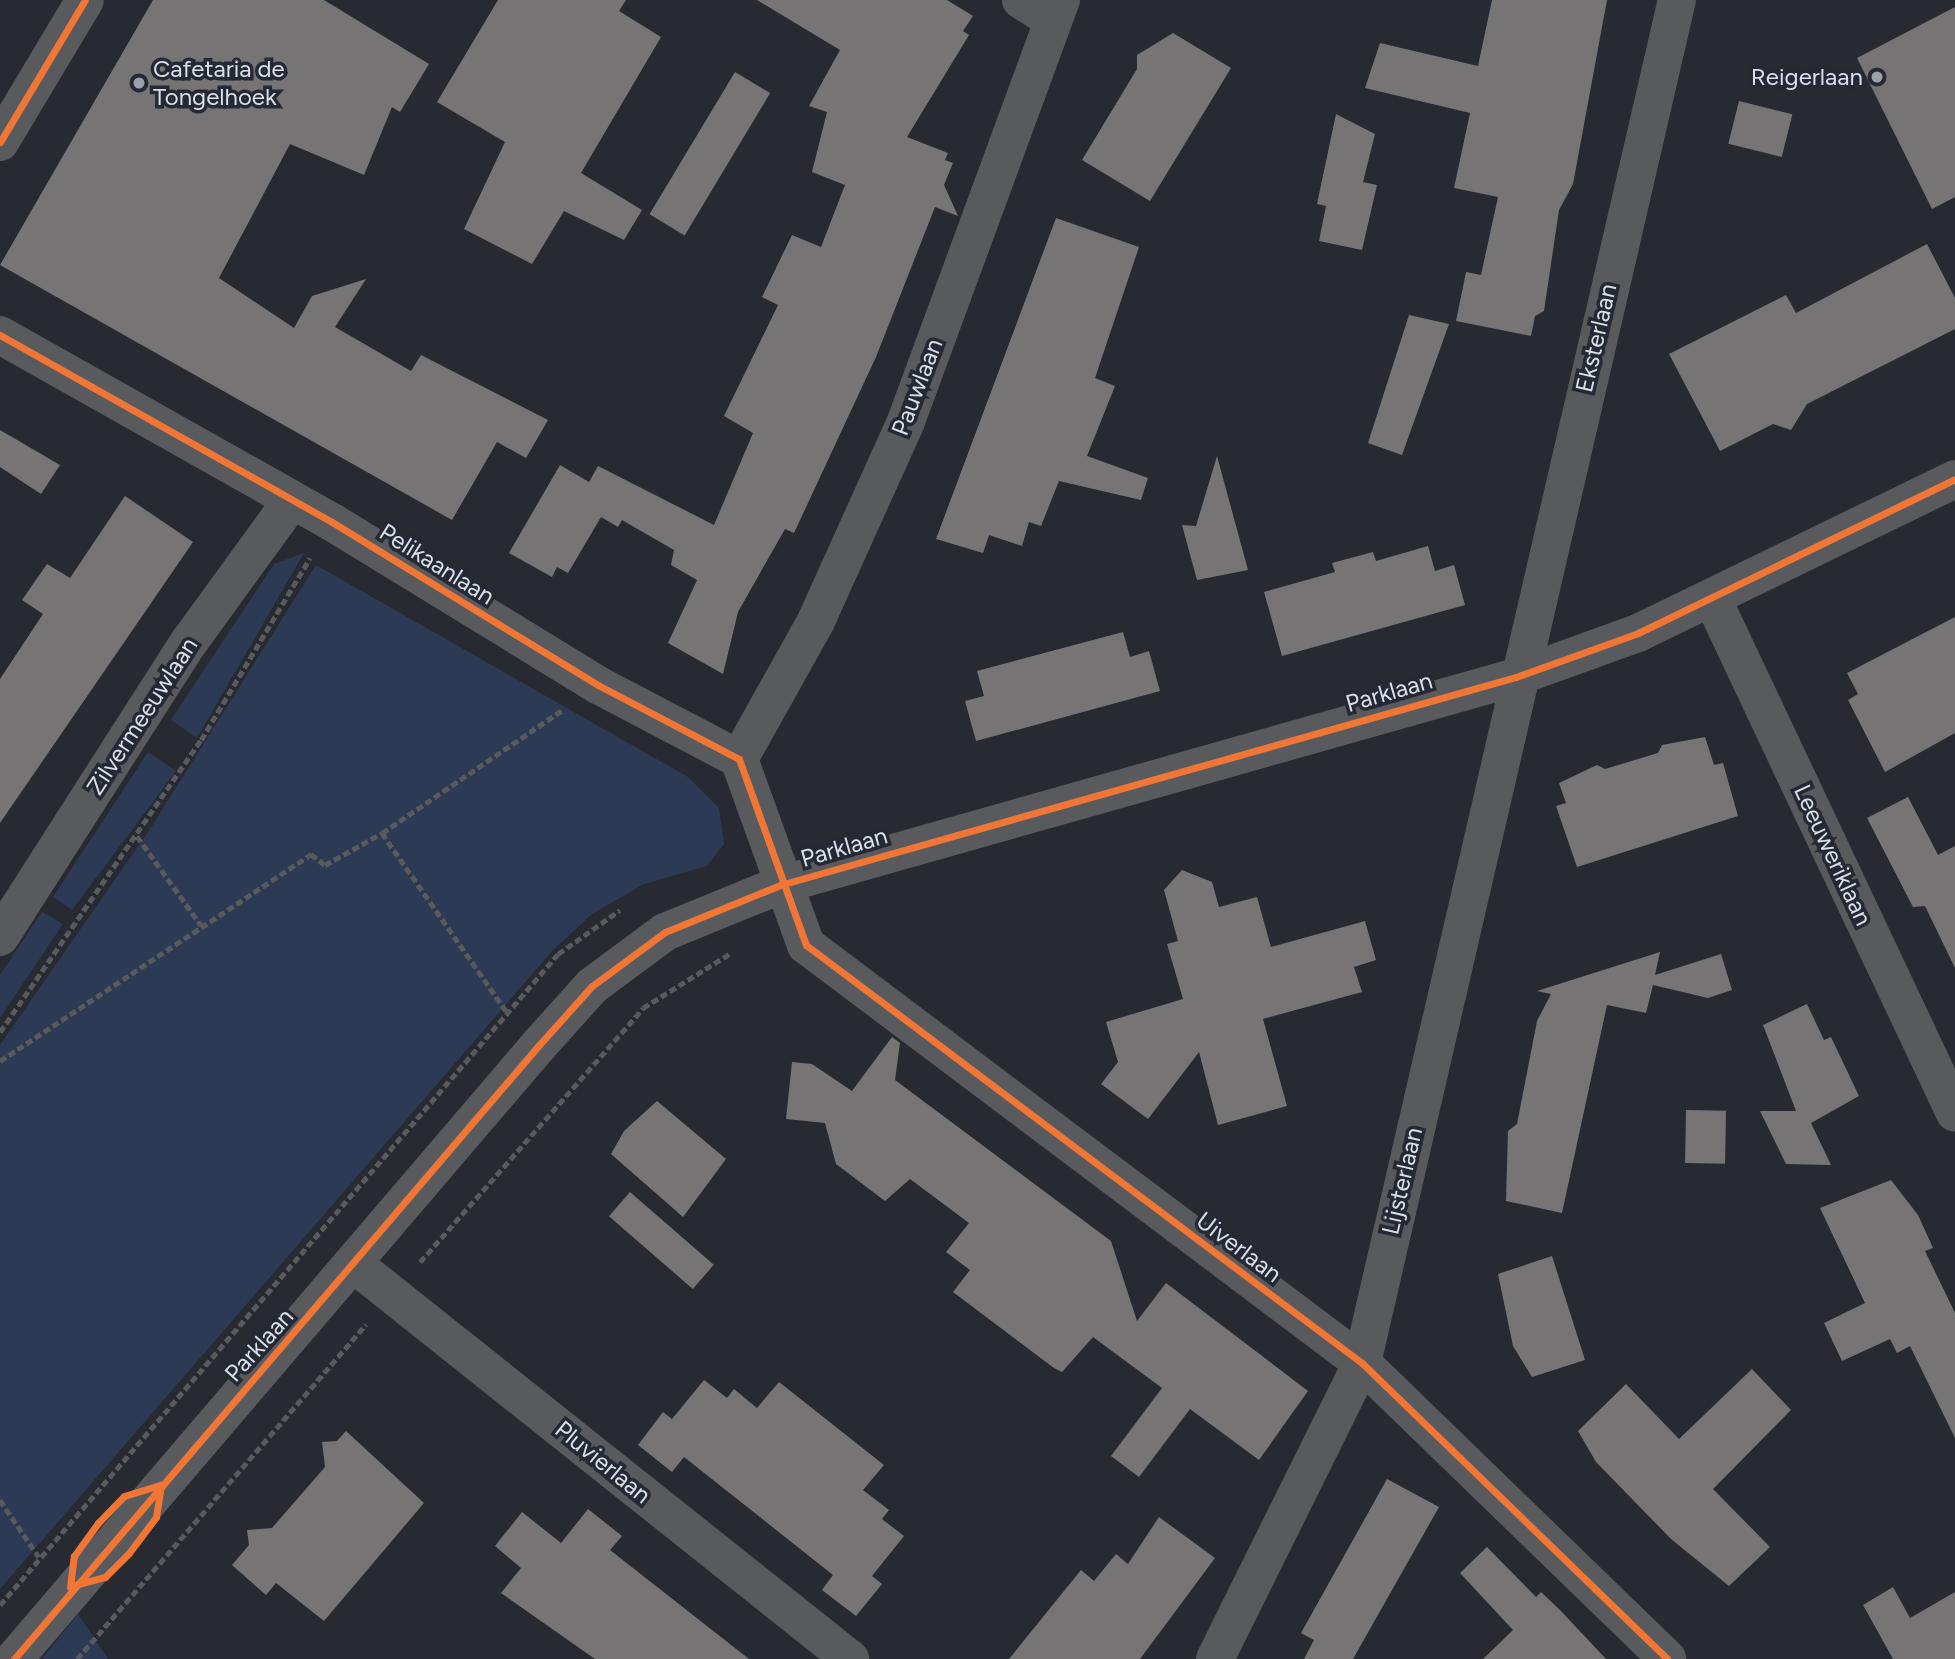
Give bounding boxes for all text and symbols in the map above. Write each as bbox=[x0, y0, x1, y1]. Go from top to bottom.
place label: Cafetaria de Tongelhoek bbox=[153, 55, 285, 111]
place label: Reigerlaan bbox=[1751, 63, 1863, 91]
marker: Reigerlaan bbox=[1869, 69, 1885, 85]
marker: Cafetaria de Tongelhoek bbox=[131, 75, 147, 91]
street label: Eksterlaan bbox=[1570, 281, 1622, 395]
street label: Pauwlaan bbox=[885, 335, 949, 439]
street label: Pelikaanlaan bbox=[374, 517, 500, 611]
street label: Zilvermeeuwlaan bbox=[80, 632, 204, 800]
street label: Parklaan bbox=[1342, 666, 1436, 718]
street label: Leeuweriklaan bbox=[1788, 780, 1878, 930]
street label: Parklaan bbox=[797, 821, 891, 873]
street label: Lijsterlaan bbox=[1376, 1125, 1428, 1237]
street label: Uiverlaan bbox=[1191, 1206, 1287, 1288]
street label: Parklaan bbox=[219, 1302, 299, 1388]
street label: Pluvierlaan bbox=[549, 1415, 657, 1509]

